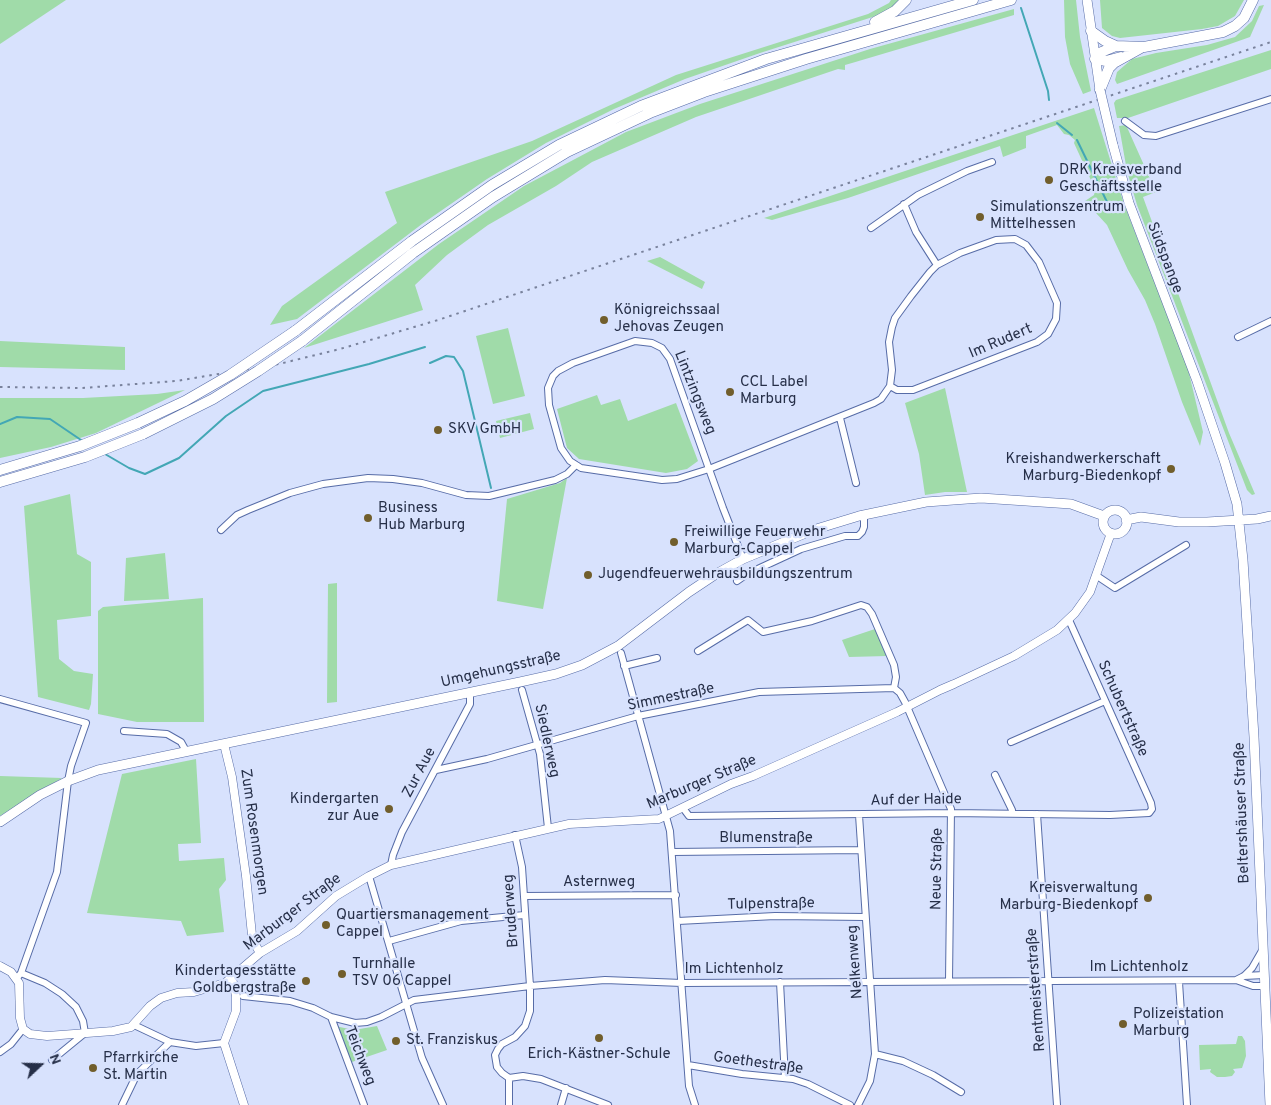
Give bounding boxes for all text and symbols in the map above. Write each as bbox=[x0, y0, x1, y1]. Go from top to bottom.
place label: DRK Kreisverband Geschäftsstelle bbox=[1059, 162, 1182, 197]
marker: DRK Kreisverband Geschäftsstelle bbox=[1043, 174, 1055, 186]
place label: Simulationszentrum Mittelhessen bbox=[990, 199, 1124, 234]
marker: Simulationszentrum Mittelhessen bbox=[974, 211, 986, 223]
street label: Südspange bbox=[1142, 220, 1186, 296]
place label: Königreichssaal Jehovas Zeugen bbox=[614, 302, 724, 337]
marker: Königreichssaal Jehovas Zeugen bbox=[598, 314, 610, 326]
street label: Im Rudert bbox=[967, 321, 1035, 363]
street label: Lintzingsweg bbox=[669, 349, 719, 437]
place label: CCL Label Marburg bbox=[740, 374, 808, 409]
marker: CCL Label Marburg bbox=[724, 386, 736, 398]
place label: SKV GmbH bbox=[448, 421, 521, 439]
marker: SKV GmbH bbox=[432, 424, 444, 436]
place label: Kreishandwerkerschaft Marburg-Biedenkopf bbox=[1005, 451, 1161, 486]
marker: Kreishandwerkerschaft Marburg-Biedenkopf bbox=[1165, 463, 1177, 475]
place label: Business Hub Marburg bbox=[378, 500, 465, 535]
marker: Business Hub Marburg bbox=[362, 512, 374, 524]
place label: Freiwillige Feuerwehr Marburg-Cappel bbox=[684, 524, 826, 559]
marker: Freiwillige Feuerwehr Marburg-Cappel bbox=[668, 536, 680, 548]
place label: Jugendfeuerwehrausbildungszentrum bbox=[598, 566, 853, 584]
marker: Jugendfeuerwehrausbildungszentrum bbox=[582, 569, 594, 581]
street label: Umgehungsstraße bbox=[439, 647, 563, 693]
street label: Schubertstraße bbox=[1093, 658, 1151, 760]
street label: Simmestraße bbox=[626, 680, 716, 716]
street label: Siedlerweg bbox=[529, 702, 563, 780]
street label: Beltershäuser Straße bbox=[1232, 742, 1254, 884]
street label: Zur Aue bbox=[399, 745, 441, 801]
street label: Marburger Straße bbox=[644, 752, 760, 814]
street label: Zum Rosenmorgen bbox=[235, 767, 271, 897]
place label: Kindergarten zur Aue bbox=[290, 791, 379, 826]
street label: Auf der Haide bbox=[870, 791, 962, 811]
marker: Kindergarten zur Aue bbox=[383, 803, 395, 815]
street label: Neue Straße bbox=[928, 828, 948, 910]
street label: Blumenstraße bbox=[719, 830, 813, 848]
street label: Marburger Straße bbox=[241, 870, 345, 956]
street label: Bruderweg bbox=[500, 874, 524, 948]
street label: Asternweg bbox=[563, 874, 635, 892]
place label: Kreisverwaltung Marburg-Biedenkopf bbox=[1000, 880, 1138, 915]
marker: Kreisverwaltung Marburg-Biedenkopf bbox=[1142, 892, 1154, 904]
street label: Tulpenstraße bbox=[727, 895, 815, 915]
place label: Quartiersmanagement Cappel bbox=[336, 907, 489, 942]
marker: Quartiersmanagement Cappel bbox=[320, 919, 332, 931]
street label: Nelkenweg bbox=[844, 924, 868, 1000]
street label: Rentmeisterstraße bbox=[1024, 928, 1050, 1052]
place label: Turnhalle TSV 06 Cappel bbox=[352, 956, 451, 991]
street label: Im Lichtenholz bbox=[1089, 959, 1189, 977]
street label: Im Lichtenholz bbox=[684, 961, 784, 979]
place label: Kindertagesstätte Goldbergstraße bbox=[175, 963, 296, 998]
marker: Turnhalle TSV 06 Cappel bbox=[336, 968, 348, 980]
marker: Kindertagesstätte Goldbergstraße bbox=[300, 975, 312, 987]
place label: Polizeistation Marburg bbox=[1133, 1006, 1224, 1041]
marker: Polizeistation Marburg bbox=[1117, 1018, 1129, 1030]
street label: Teichweg bbox=[339, 1024, 379, 1088]
place label: St. Franziskus bbox=[406, 1032, 498, 1050]
marker: Erich-Kästner-Schule bbox=[593, 1032, 605, 1044]
marker: St. Franziskus bbox=[390, 1035, 402, 1047]
north arrow bbox=[15, 1040, 65, 1090]
place label: Erich-Kästner-Schule bbox=[527, 1046, 671, 1064]
street label: Goethestraße bbox=[712, 1049, 804, 1079]
place label: Pfarrkirche St. Martin bbox=[103, 1050, 179, 1085]
text: N bbox=[45, 1052, 64, 1067]
marker: Pfarrkirche St. Martin bbox=[87, 1062, 99, 1074]

